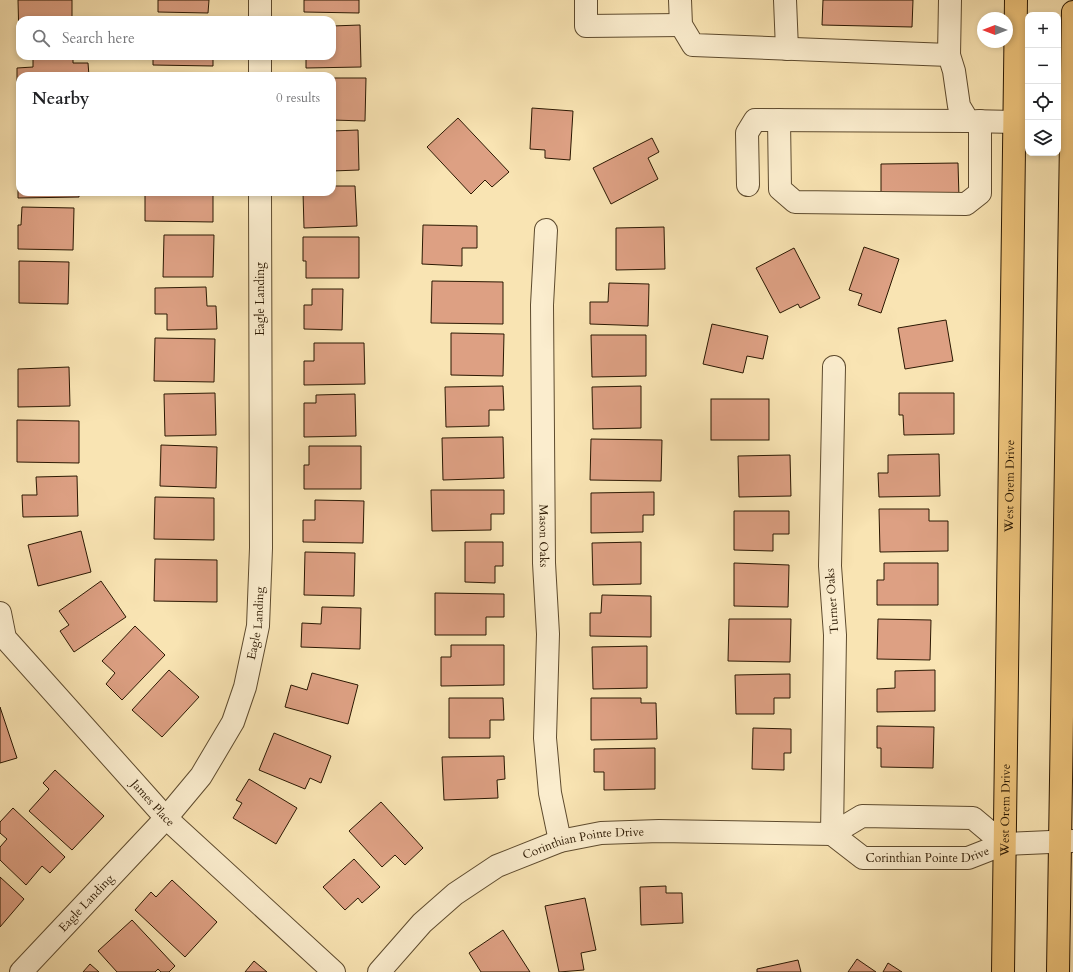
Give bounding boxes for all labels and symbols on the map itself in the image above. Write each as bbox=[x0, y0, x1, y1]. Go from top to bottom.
north arrow bbox=[977, 12, 1013, 48]
street label: Eagle Landing bbox=[252, 262, 268, 336]
street label: West Orem Drive bbox=[1001, 440, 1018, 533]
street label: Mason Oaks bbox=[536, 504, 552, 568]
street label: Turner Oaks bbox=[822, 568, 842, 634]
street label: Eagle Landing bbox=[243, 586, 268, 661]
street label: West Orem Drive bbox=[997, 764, 1014, 857]
street label: James Place bbox=[126, 775, 178, 830]
street label: Corinthian Pointe Drive bbox=[520, 824, 644, 863]
street label: Corinthian Pointe Drive bbox=[865, 843, 992, 866]
street label: Eagle Landing bbox=[55, 870, 117, 935]

